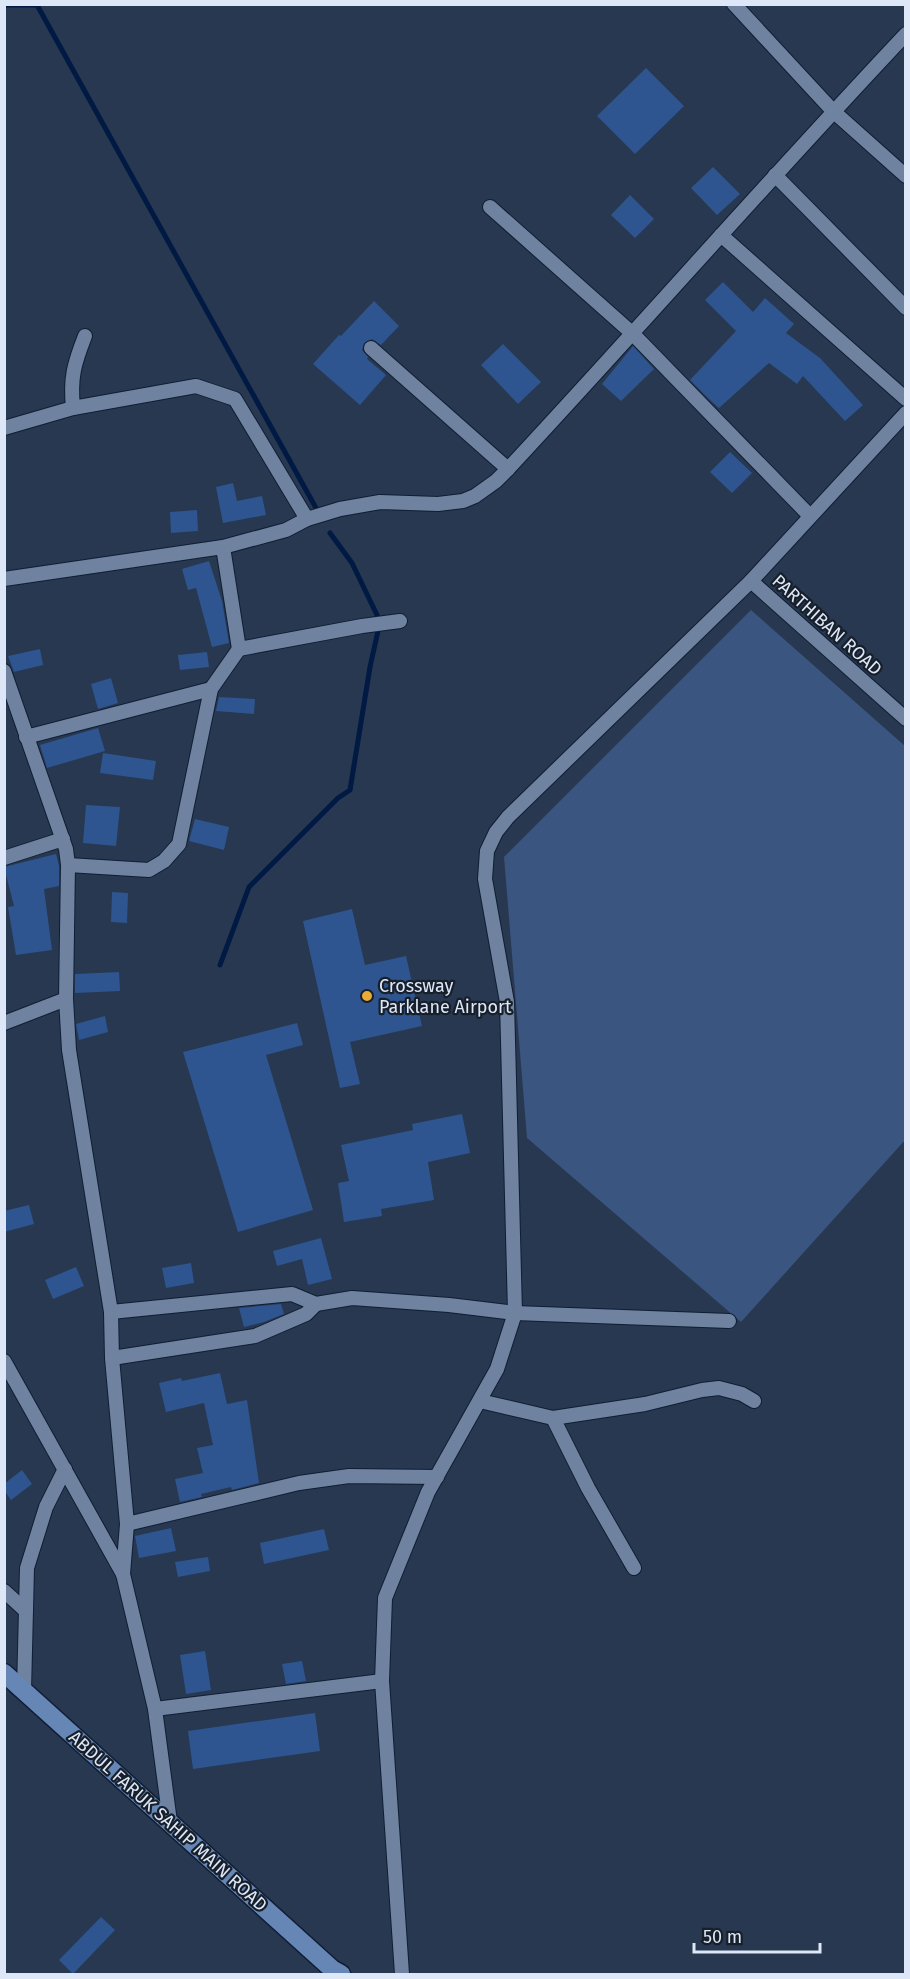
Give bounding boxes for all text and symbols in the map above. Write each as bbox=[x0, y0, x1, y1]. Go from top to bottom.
street label: PARTHIBAN ROAD bbox=[768, 570, 886, 680]
place label: Crossway Parklane Airport bbox=[379, 975, 512, 1018]
marker: Crossway Parklane Airport bbox=[360, 989, 374, 1003]
street label: ABDUL FARUK SAHIP MAIN ROAD bbox=[64, 1726, 272, 1916]
scale bar bbox=[694, 1916, 820, 1954]
text: 50 m bbox=[703, 1926, 742, 1948]

